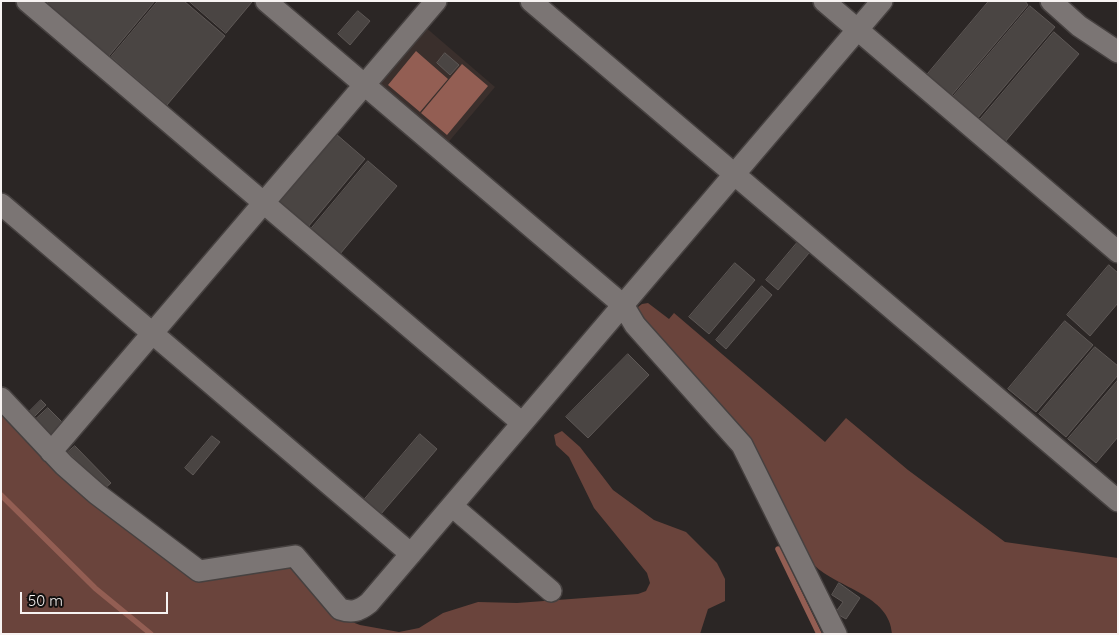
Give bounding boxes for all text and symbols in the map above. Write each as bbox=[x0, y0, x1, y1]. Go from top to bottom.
scale bar bbox=[22, 582, 170, 614]
text: 50 m bbox=[28, 591, 63, 610]

